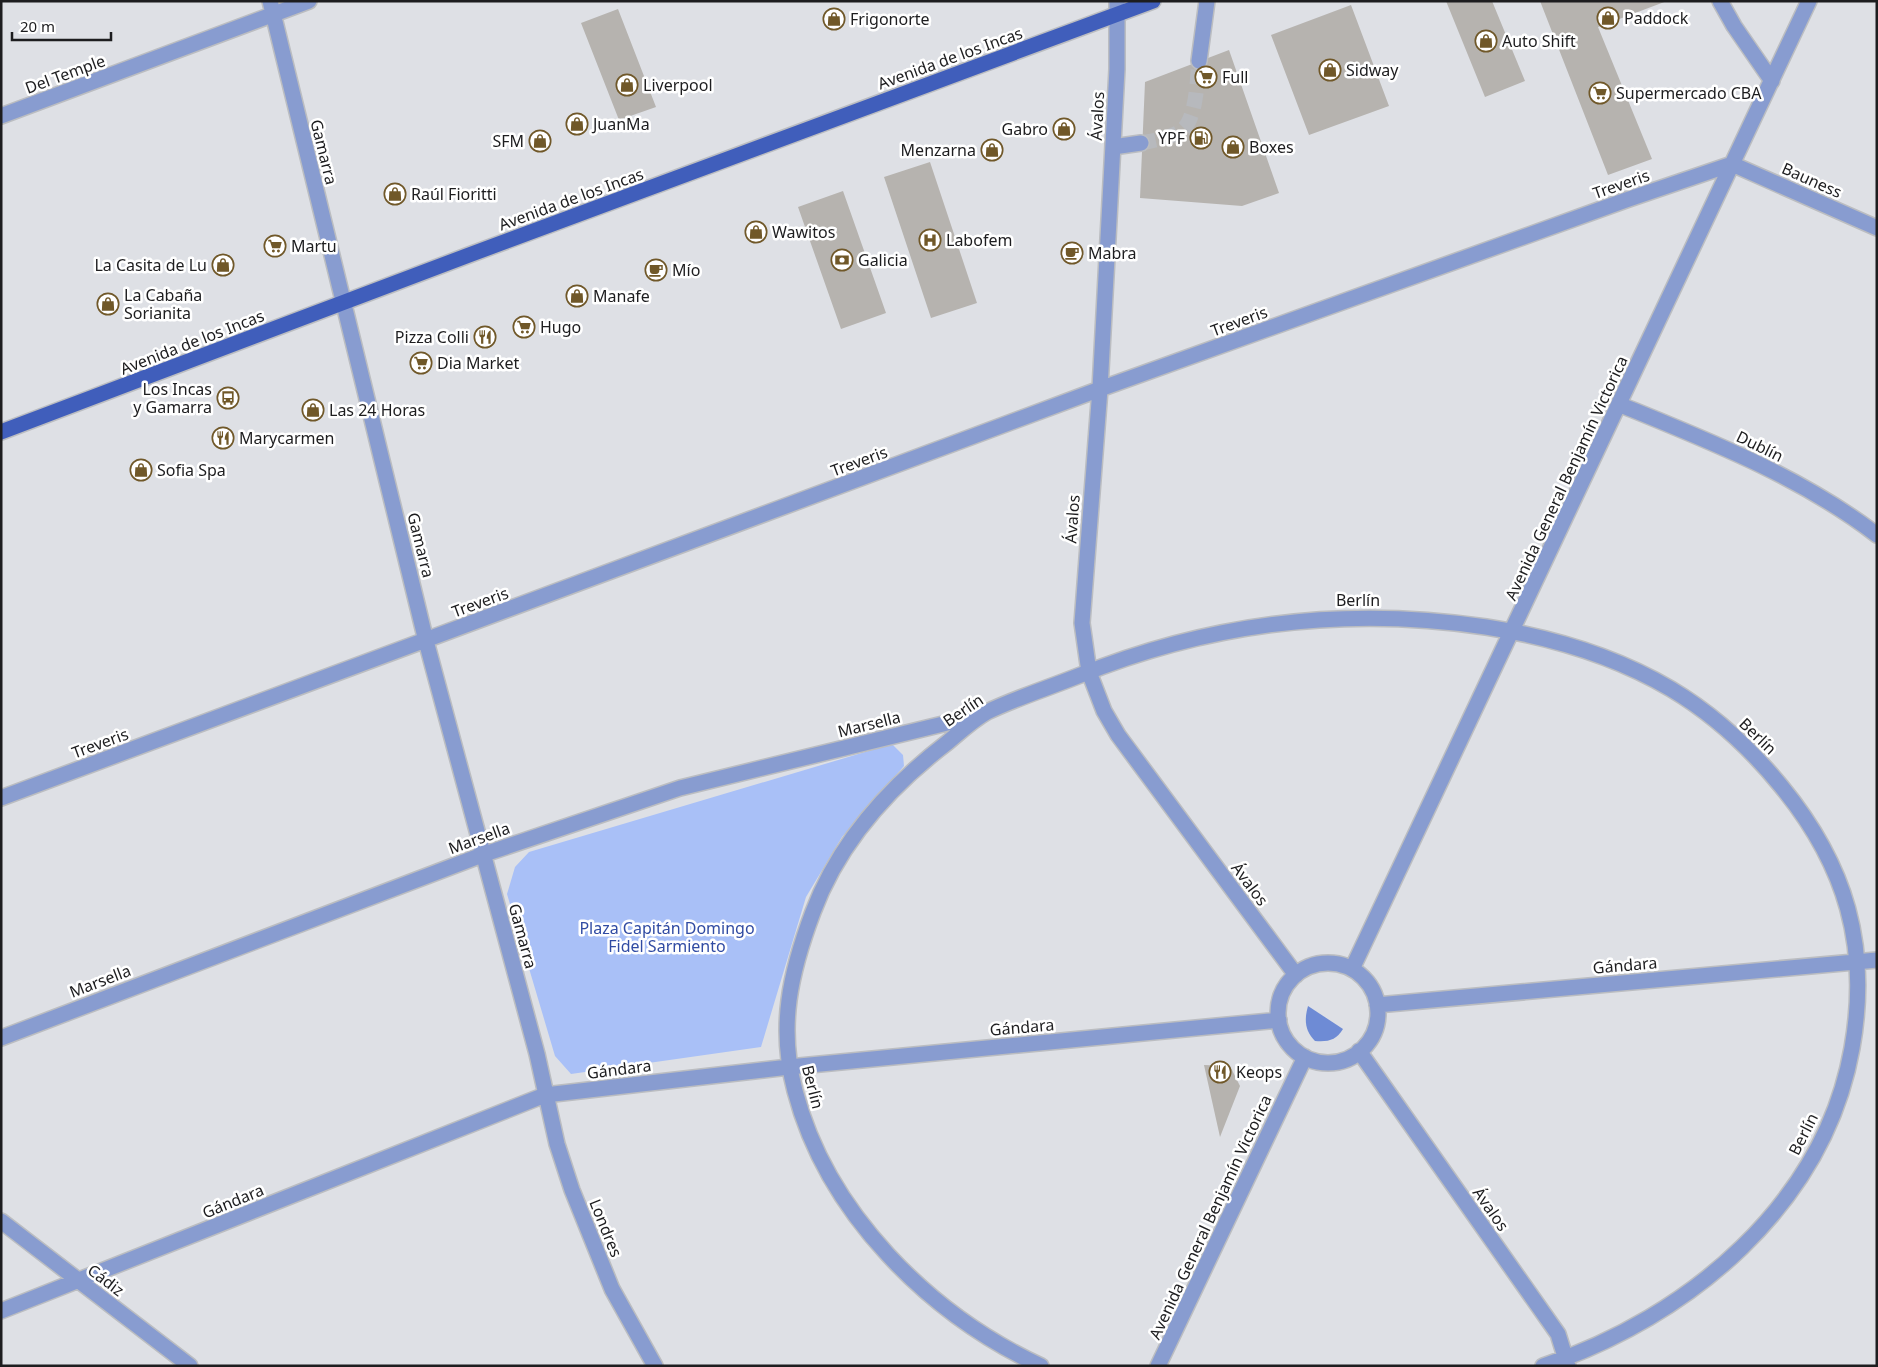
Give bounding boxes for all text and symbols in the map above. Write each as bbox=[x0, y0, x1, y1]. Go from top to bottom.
shop icon: Paddock bbox=[1596, 6, 1620, 30]
shop icon: Frigonorte bbox=[822, 7, 846, 31]
place label: Paddock bbox=[1624, 7, 1689, 29]
place label: Frigonorte bbox=[850, 8, 930, 30]
scale bar bbox=[12, 10, 111, 42]
text: 20 m bbox=[20, 16, 55, 36]
street label: Avenida de los Incas bbox=[875, 22, 1025, 94]
shop icon: Auto Shift bbox=[1474, 29, 1498, 53]
place label: Auto Shift bbox=[1502, 30, 1576, 52]
street label: Del Temple bbox=[22, 49, 108, 99]
shop icon: Sidway bbox=[1318, 58, 1342, 82]
place label: Sidway bbox=[1346, 59, 1399, 81]
supermarket icon: Full bbox=[1194, 65, 1218, 89]
place label: Full bbox=[1222, 66, 1248, 88]
shop icon: Liverpool bbox=[615, 73, 639, 97]
place label: Liverpool bbox=[643, 74, 713, 96]
supermarket icon: Supermercado CBA bbox=[1588, 81, 1612, 105]
place label: Supermercado CBA bbox=[1616, 82, 1762, 104]
street label: Ávalos bbox=[1085, 91, 1109, 141]
shop icon: JuanMa bbox=[565, 112, 589, 136]
place label: JuanMa bbox=[591, 113, 650, 135]
street label: Gamarra bbox=[305, 117, 343, 187]
shop icon: Gabro bbox=[1052, 117, 1076, 141]
place label: Gabro bbox=[1002, 118, 1048, 140]
fuel station icon: YPF bbox=[1189, 126, 1213, 150]
place label: YPF bbox=[1158, 127, 1185, 149]
shop icon: SFM bbox=[528, 129, 552, 153]
place label: SFM bbox=[492, 130, 524, 152]
shop icon: Boxes bbox=[1221, 135, 1245, 159]
place label: Boxes bbox=[1249, 136, 1294, 158]
shop icon: Menzarna bbox=[980, 138, 1004, 162]
place label: Menzarna bbox=[901, 139, 976, 161]
street label: Bauness bbox=[1779, 157, 1845, 203]
street label: Avenida de los Incas bbox=[496, 163, 646, 235]
street label: Treveris bbox=[1590, 164, 1652, 204]
shop icon: Raúl Fioritti bbox=[383, 182, 407, 206]
place label: Raúl Fioritti bbox=[411, 183, 497, 205]
shop icon: Wawitos bbox=[744, 220, 768, 244]
place label: Wawitos bbox=[772, 221, 835, 243]
hospital icon: Labofem bbox=[918, 228, 942, 252]
place label: Labofem bbox=[946, 229, 1012, 251]
supermarket icon: Martu bbox=[263, 234, 287, 258]
place label: Martu bbox=[291, 235, 337, 257]
cafe icon: Mabra bbox=[1060, 241, 1084, 265]
place label: Mabra bbox=[1088, 242, 1137, 264]
bank icon: Galicia bbox=[830, 248, 854, 272]
place label: Galicia bbox=[858, 249, 908, 271]
shop icon: La Casita de Lu bbox=[211, 253, 235, 277]
place label: La Casita de Lu bbox=[94, 254, 207, 276]
cafe icon: Mío bbox=[644, 258, 668, 282]
place label: Mío bbox=[672, 259, 700, 281]
place label: La Cabaña Sorianita bbox=[124, 284, 202, 324]
shop icon: Manafe bbox=[565, 284, 589, 308]
place label: Manafe bbox=[593, 285, 650, 307]
shop icon: La Cabaña Sorianita bbox=[96, 292, 120, 316]
street label: Treveris bbox=[1208, 301, 1270, 341]
street label: Avenida de los Incas bbox=[117, 304, 267, 380]
supermarket icon: Hugo bbox=[512, 315, 536, 339]
place label: Hugo bbox=[540, 316, 581, 338]
restaurant icon: Pizza Colli bbox=[473, 325, 497, 349]
place label: Pizza Colli bbox=[395, 326, 469, 348]
supermarket icon: Dia Market bbox=[409, 351, 433, 375]
place label: Dia Market bbox=[437, 352, 520, 374]
street label: Avenida General Benjamín Victorica bbox=[1500, 352, 1632, 604]
place label: Los Incas y Gamarra bbox=[133, 378, 212, 418]
bus stop icon: Los Incas y Gamarra bbox=[216, 386, 240, 410]
shop icon: Las 24 Horas bbox=[301, 398, 325, 422]
place label: Las 24 Horas bbox=[329, 399, 425, 421]
street label: Dublín bbox=[1733, 425, 1787, 467]
restaurant icon: Marycarmen bbox=[211, 426, 235, 450]
place label: Marycarmen bbox=[239, 427, 334, 449]
street label: Treveris bbox=[828, 441, 890, 481]
shop icon: Sofia Spa bbox=[129, 458, 153, 482]
place label: Sofia Spa bbox=[157, 459, 226, 481]
street label: Ávalos bbox=[1059, 494, 1085, 544]
street label: Gamarra bbox=[402, 510, 440, 580]
street label: Treveris bbox=[449, 582, 511, 622]
street label: Berlín bbox=[1336, 589, 1380, 611]
street label: Berlín bbox=[939, 689, 987, 731]
street label: Marsella bbox=[835, 706, 903, 742]
street label: Berlín bbox=[1734, 713, 1782, 759]
street label: Treveris bbox=[69, 723, 131, 763]
street label: Marsella bbox=[445, 817, 513, 859]
street label: Ávalos bbox=[1227, 858, 1273, 910]
street label: Gamarra bbox=[504, 901, 542, 971]
park label: Plaza Capitán Domingo Fidel Sarmiento bbox=[579, 917, 755, 957]
street label: Gándara bbox=[1592, 951, 1658, 979]
street label: Marsella bbox=[66, 959, 134, 1003]
street label: Gándara bbox=[989, 1013, 1055, 1041]
street label: Gándara bbox=[586, 1054, 652, 1084]
restaurant icon: Keops bbox=[1208, 1060, 1232, 1084]
place label: Keops bbox=[1236, 1061, 1282, 1083]
street label: Berlín bbox=[797, 1063, 829, 1111]
street label: Avenida General Benjamín Victorica bbox=[1144, 1091, 1276, 1343]
street label: Berlín bbox=[1783, 1109, 1823, 1159]
street label: Gándara bbox=[199, 1179, 267, 1223]
street label: Ávalos bbox=[1468, 1183, 1514, 1235]
street label: Londres bbox=[584, 1196, 628, 1260]
street label: Cádiz bbox=[83, 1259, 129, 1301]

